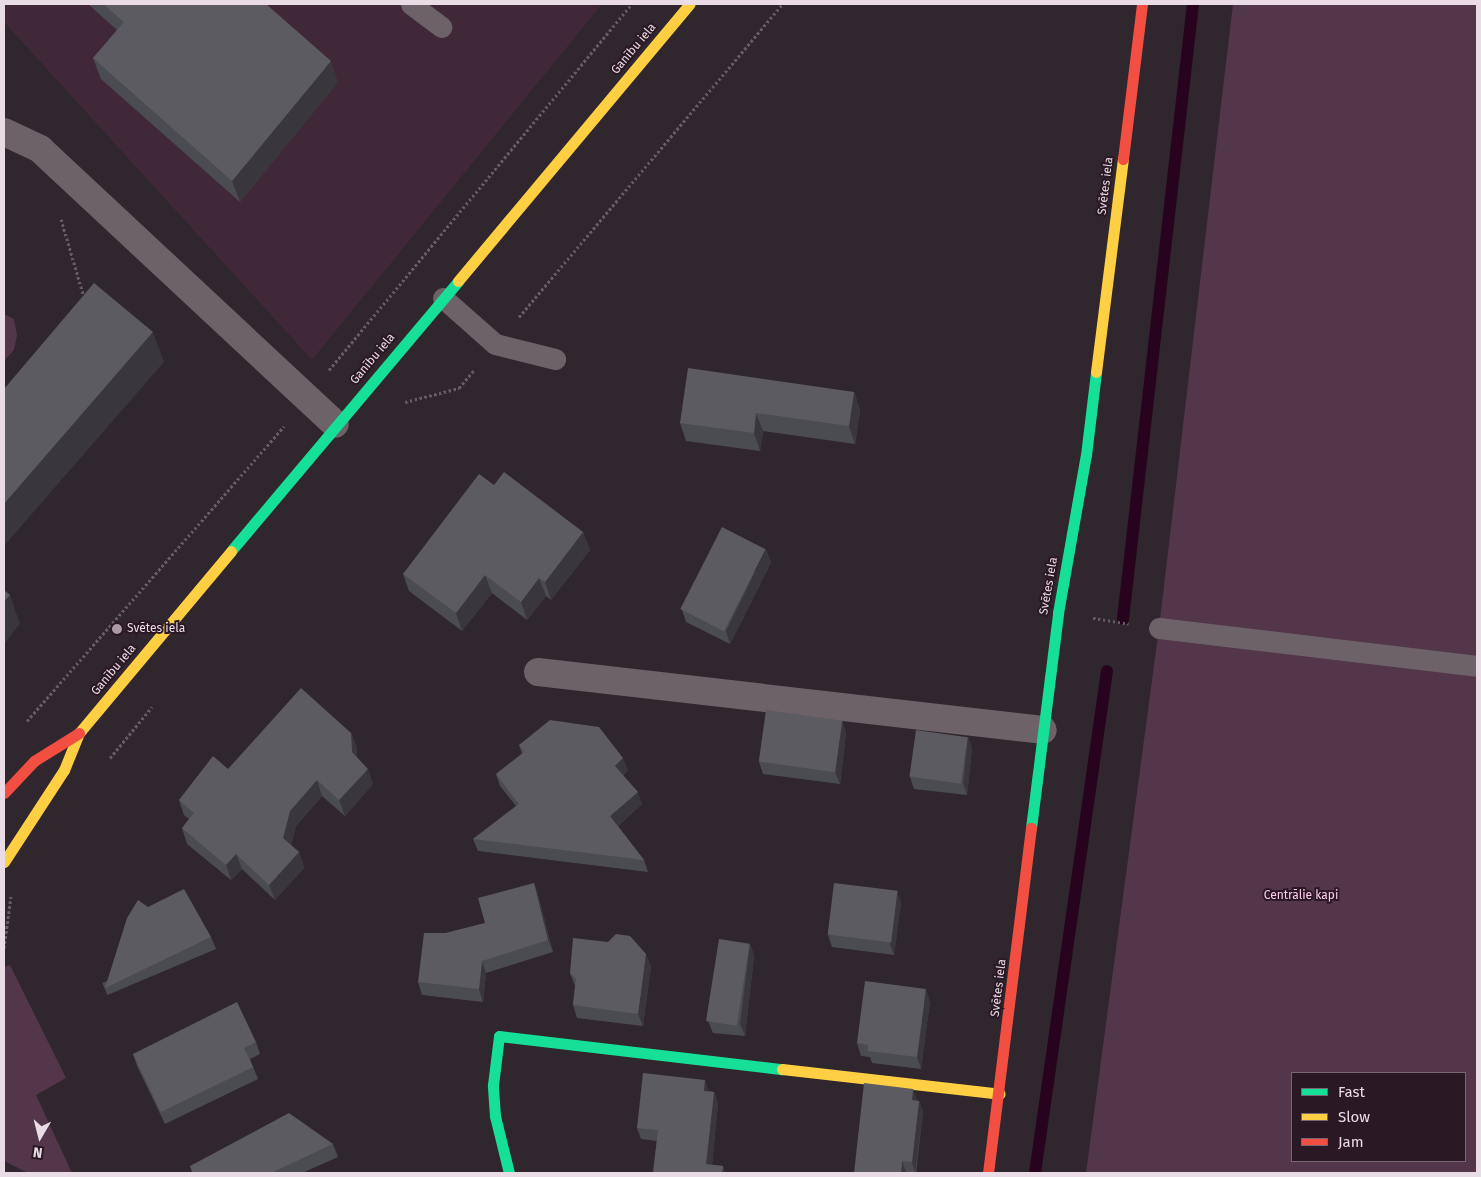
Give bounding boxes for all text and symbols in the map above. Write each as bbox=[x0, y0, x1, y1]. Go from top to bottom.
street label: Ganību iela bbox=[609, 21, 659, 77]
street label: Svētes iela bbox=[1095, 156, 1117, 216]
street label: Ganību iela bbox=[348, 331, 398, 387]
street label: Svētes iela bbox=[1037, 556, 1061, 616]
place label: Svētes iela bbox=[127, 622, 185, 636]
marker: Svētes iela bbox=[111, 623, 123, 635]
street label: Ganību iela bbox=[89, 642, 139, 698]
park label: Centrālie kapi bbox=[1264, 889, 1338, 903]
street label: Svētes iela bbox=[988, 958, 1010, 1018]
legend bbox=[1291, 1072, 1466, 1162]
text: Fast bbox=[1338, 1083, 1365, 1101]
text: Slow bbox=[1338, 1108, 1370, 1126]
north arrow bbox=[15, 1112, 65, 1162]
text: Jam bbox=[1338, 1133, 1364, 1151]
text: N bbox=[32, 1143, 44, 1161]

